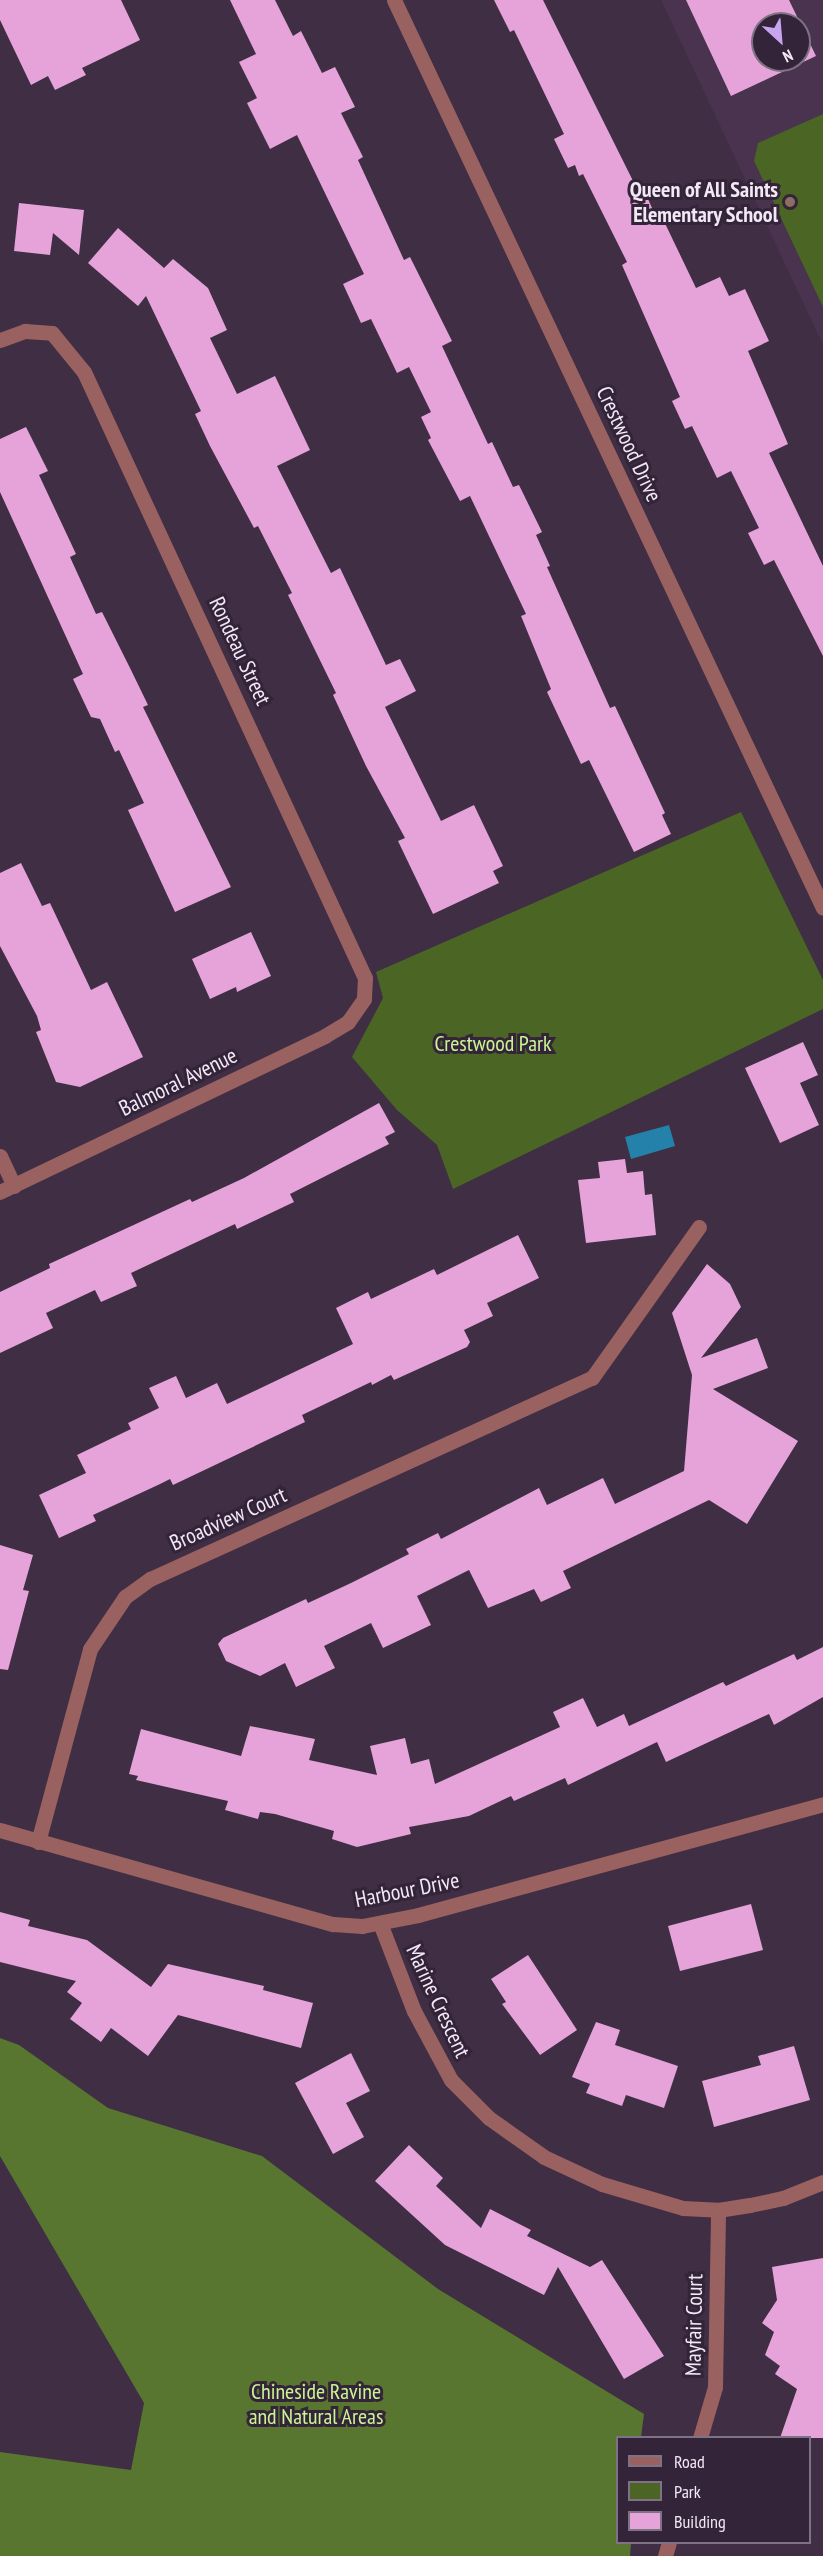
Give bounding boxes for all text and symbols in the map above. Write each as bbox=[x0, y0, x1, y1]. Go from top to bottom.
north arrow bbox=[751, 12, 811, 72]
text: N bbox=[780, 45, 796, 67]
place label: Queen of All Saints Elementary School bbox=[629, 176, 778, 228]
marker: Queen of All Saints Elementary School bbox=[783, 195, 797, 209]
street label: Crestwood Drive bbox=[591, 382, 667, 506]
street label: Rondeau Street bbox=[204, 593, 276, 709]
park label: Crestwood Park bbox=[434, 1031, 552, 1057]
street label: Balmoral Avenue bbox=[115, 1042, 241, 1122]
street label: Broadview Court bbox=[165, 1481, 291, 1557]
street label: Harbour Drive bbox=[353, 1867, 461, 1913]
street label: Marine Crescent bbox=[400, 1940, 476, 2062]
street label: Mayfair Court bbox=[680, 2274, 708, 2376]
park label: Chineside Ravine and Natural Areas bbox=[248, 2378, 384, 2430]
legend bbox=[616, 2436, 811, 2544]
text: Road bbox=[674, 2450, 705, 2473]
text: Park bbox=[674, 2480, 701, 2503]
text: Building bbox=[674, 2510, 726, 2533]

